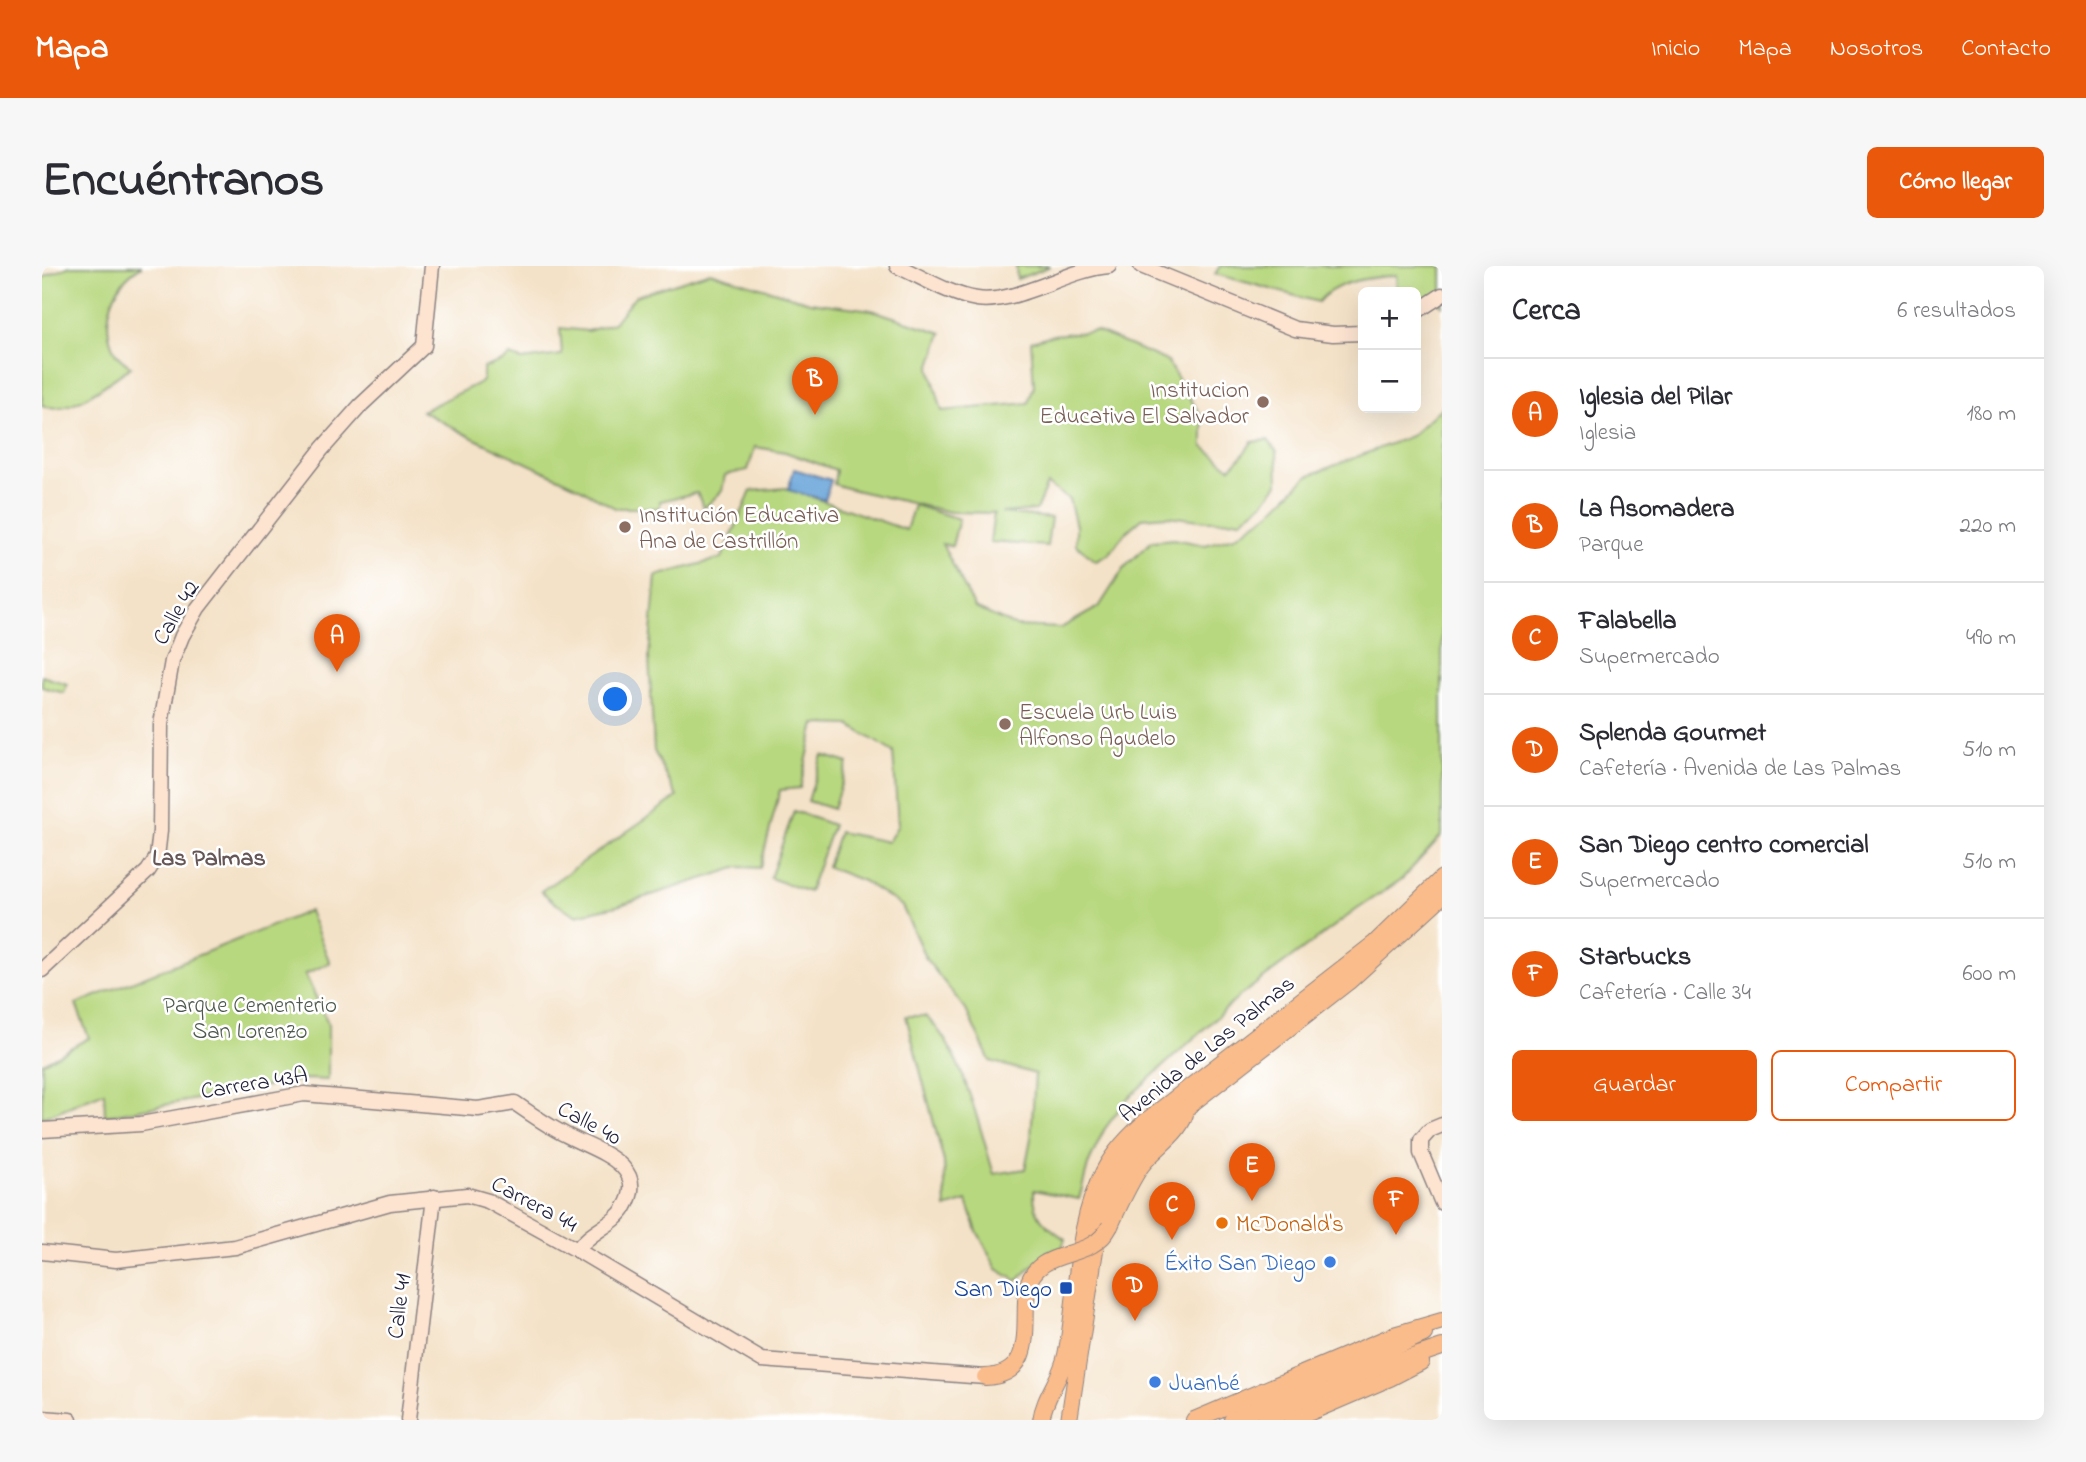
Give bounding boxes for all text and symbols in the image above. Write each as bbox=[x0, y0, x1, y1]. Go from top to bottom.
text: Mapa bbox=[35, 25, 109, 73]
text: Inicio bbox=[1651, 32, 1700, 67]
text: Mapa bbox=[1738, 32, 1792, 67]
text: Nosotros bbox=[1830, 32, 1923, 67]
text: Contacto bbox=[1961, 32, 2051, 67]
text: Encuéntranos bbox=[42, 146, 324, 218]
button: Cómo llegar bbox=[1867, 147, 2044, 218]
map controls bbox=[1358, 287, 1421, 413]
button: + bbox=[1358, 287, 1421, 350]
text: Cerca bbox=[1512, 290, 1581, 334]
text: 6 resultados bbox=[1897, 295, 2016, 328]
button: − bbox=[1358, 350, 1421, 413]
pin: B bbox=[792, 357, 838, 415]
place label: Institucion Educativa El Salvador bbox=[1040, 375, 1250, 434]
text: Iglesia del Pilar bbox=[1579, 379, 1732, 417]
marker: Institucion Educativa El Salvador bbox=[1255, 394, 1271, 410]
text: A bbox=[1528, 398, 1542, 431]
text: 180 m bbox=[1967, 398, 2016, 431]
text: Iglesia bbox=[1579, 417, 1636, 450]
text: La Asomadera bbox=[1579, 491, 1735, 529]
place label: Institución Educativa Ana de Castrillón bbox=[639, 500, 839, 559]
text: B bbox=[1527, 510, 1543, 543]
text: 220 m bbox=[1960, 510, 2016, 543]
marker: Institución Educativa Ana de Castrillón bbox=[617, 519, 633, 535]
text: Parque bbox=[1579, 529, 1643, 562]
street label: Calle 42 bbox=[145, 575, 209, 652]
text: Falabella bbox=[1579, 603, 1676, 641]
pin: A bbox=[314, 614, 360, 672]
text: C bbox=[1529, 622, 1541, 655]
text: 490 m bbox=[1966, 622, 2016, 655]
text: Supermercado bbox=[1579, 641, 1720, 674]
your location bbox=[598, 682, 632, 716]
place label: Escuela Urb Luis Alfonso Agudelo bbox=[1019, 697, 1177, 757]
text: Splenda Gourmet bbox=[1579, 715, 1766, 753]
marker: Escuela Urb Luis Alfonso Agudelo bbox=[997, 716, 1013, 732]
text: D bbox=[1527, 734, 1543, 767]
text: 510 m bbox=[1962, 734, 2016, 767]
text: Cafetería · Avenida de Las Palmas bbox=[1579, 753, 1901, 786]
text: San Diego centro comercial bbox=[1579, 827, 1869, 865]
district label: Las Palmas bbox=[152, 842, 266, 877]
text: E bbox=[1528, 846, 1542, 879]
text: 510 m bbox=[1962, 846, 2016, 879]
text: Supermercado bbox=[1579, 865, 1720, 898]
text: Starbucks bbox=[1579, 939, 1691, 977]
text: F bbox=[1528, 958, 1542, 991]
text: 600 m bbox=[1962, 958, 2016, 991]
street label: Avenida de Las Palmas bbox=[1112, 968, 1303, 1131]
text: Cafetería · Calle 34 bbox=[1579, 977, 1751, 1010]
park label: Parque Cementerio San Lorenzo bbox=[163, 990, 337, 1049]
button: Guardar bbox=[1512, 1050, 1757, 1121]
button: Compartir bbox=[1771, 1050, 2016, 1121]
street label: Carrera 43A bbox=[198, 1060, 310, 1109]
street label: Calle 40 bbox=[551, 1094, 627, 1155]
pin: E bbox=[1229, 1143, 1275, 1201]
street label: Carrera 44 bbox=[485, 1169, 583, 1242]
pin: F bbox=[1373, 1177, 1419, 1235]
pin: C bbox=[1149, 1182, 1195, 1240]
place label: McDonald's bbox=[1236, 1209, 1344, 1242]
marker: McDonald's bbox=[1214, 1215, 1230, 1231]
place label: Éxito San Diego bbox=[1164, 1248, 1316, 1282]
marker: Éxito San Diego bbox=[1322, 1254, 1338, 1270]
pin: D bbox=[1112, 1263, 1158, 1321]
street label: Calle 41 bbox=[380, 1272, 421, 1341]
place label: San Diego bbox=[954, 1274, 1052, 1308]
marker: San Diego bbox=[1058, 1280, 1074, 1296]
place label: Juanbé bbox=[1169, 1368, 1240, 1401]
marker: Juanbé bbox=[1147, 1374, 1163, 1390]

